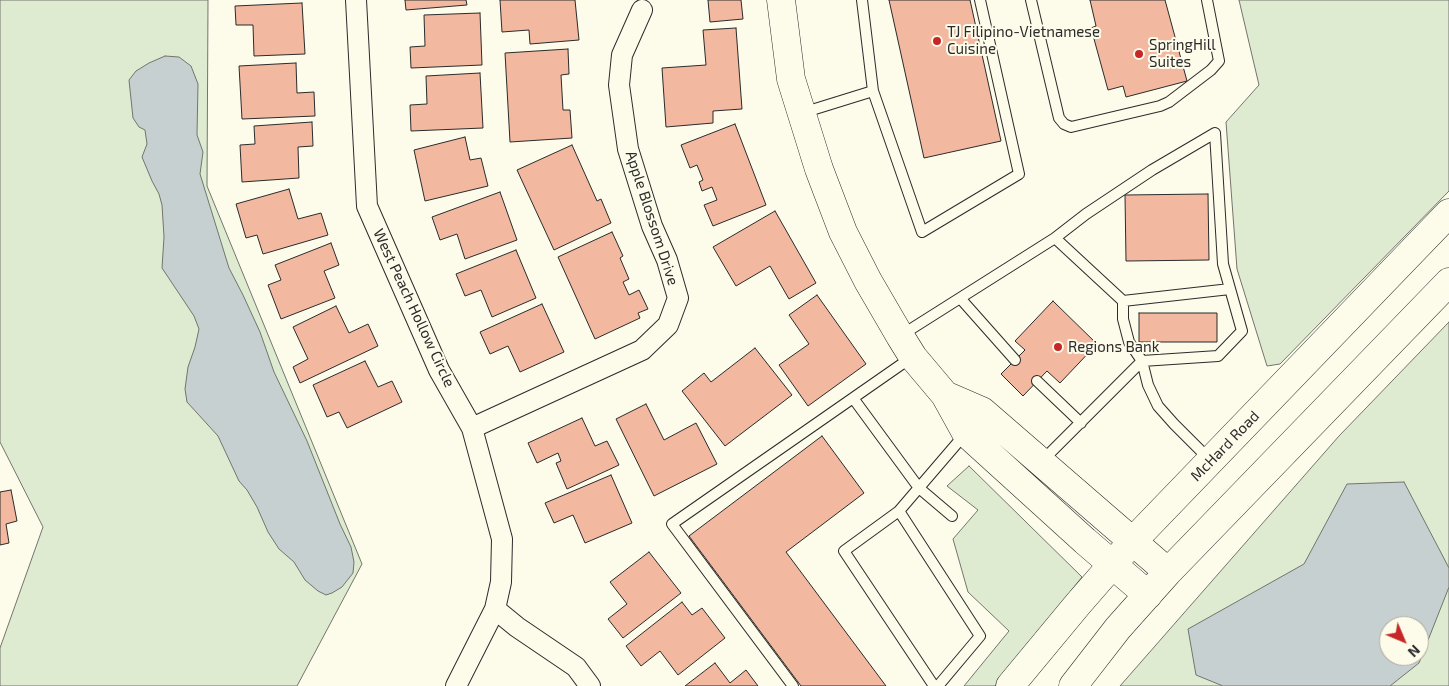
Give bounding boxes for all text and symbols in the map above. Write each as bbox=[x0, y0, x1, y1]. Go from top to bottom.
place label: TJ Filipino-Vietnamese Cuisine bbox=[947, 23, 1100, 58]
marker: TJ Filipino-Vietnamese Cuisine bbox=[931, 35, 943, 47]
place label: SpringHill Suites bbox=[1149, 36, 1216, 71]
marker: SpringHill Suites bbox=[1133, 48, 1145, 60]
street label: Apple Blossom Drive bbox=[622, 148, 682, 288]
street label: West Peach Hollow Circle bbox=[369, 226, 459, 390]
place label: Regions Bank bbox=[1068, 338, 1159, 356]
marker: Regions Bank bbox=[1052, 341, 1064, 353]
street label: McHard Road bbox=[1187, 407, 1263, 485]
north arrow bbox=[1379, 616, 1429, 666]
text: N bbox=[1405, 642, 1424, 661]

